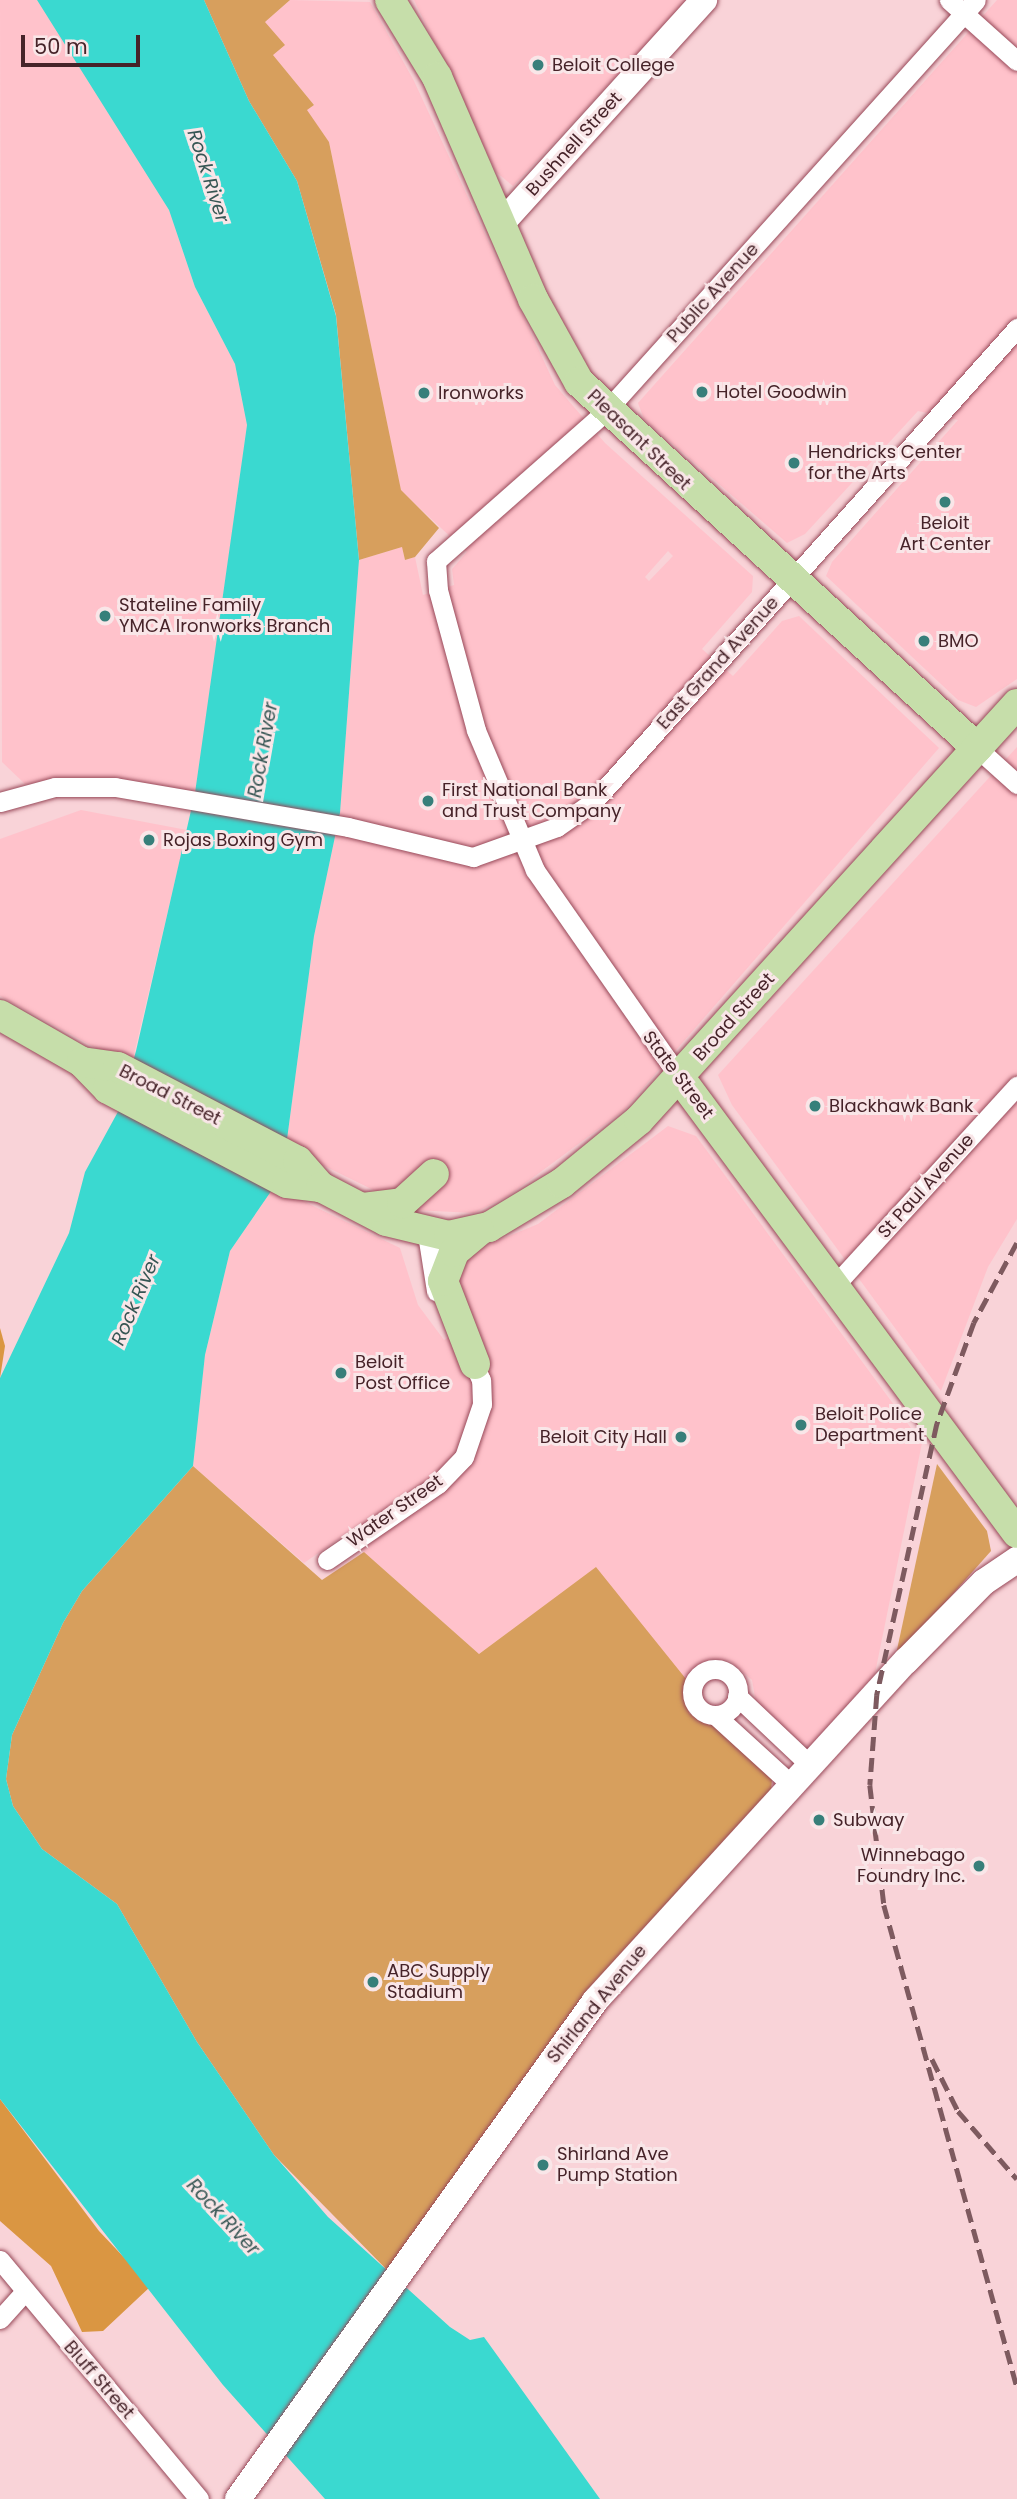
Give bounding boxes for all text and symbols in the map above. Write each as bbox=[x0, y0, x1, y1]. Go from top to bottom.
scale bar bbox=[24, 21, 144, 65]
text: 50 m bbox=[34, 32, 88, 61]
place label: Beloit College bbox=[552, 54, 675, 76]
marker: Beloit College bbox=[530, 57, 546, 73]
street label: Bushnell Street bbox=[522, 88, 626, 200]
water label: Rock River bbox=[182, 127, 234, 225]
street label: Public Avenue bbox=[663, 239, 763, 347]
place label: Hotel Goodwin bbox=[716, 381, 847, 403]
place label: Ironworks bbox=[438, 382, 524, 404]
marker: Hotel Goodwin bbox=[694, 384, 710, 400]
marker: Ironworks bbox=[416, 385, 432, 401]
street label: Pleasant Street bbox=[583, 385, 695, 495]
place label: Hendricks Center for the Arts bbox=[808, 442, 962, 484]
marker: Hendricks Center for the Arts bbox=[786, 455, 802, 471]
marker: Beloit Art Center bbox=[937, 494, 953, 510]
place label: Beloit Art Center bbox=[899, 513, 991, 556]
street label: East Grand Avenue bbox=[653, 592, 783, 734]
place label: Stateline Family YMCA Ironworks Branch bbox=[119, 595, 330, 638]
marker: Stateline Family YMCA Ironworks Branch bbox=[97, 608, 113, 624]
place label: BMO bbox=[938, 630, 979, 652]
marker: BMO bbox=[916, 633, 932, 649]
water label: Rock River bbox=[243, 701, 283, 799]
place label: First National Bank and Trust Company bbox=[442, 780, 621, 822]
marker: First National Bank and Trust Company bbox=[420, 793, 436, 809]
place label: Rojas Boxing Gym bbox=[163, 829, 323, 851]
marker: Rojas Boxing Gym bbox=[141, 832, 157, 848]
street label: Broad Street bbox=[689, 968, 779, 1066]
street label: State Street bbox=[638, 1027, 718, 1123]
street label: Broad Street bbox=[116, 1060, 224, 1130]
place label: Blackhawk Bank bbox=[829, 1095, 973, 1117]
marker: Blackhawk Bank bbox=[807, 1098, 823, 1114]
street label: St Paul Avenue bbox=[874, 1129, 978, 1243]
water label: Rock River bbox=[107, 1251, 165, 1349]
place label: Beloit Post Office bbox=[355, 1352, 450, 1394]
marker: Beloit Post Office bbox=[333, 1365, 349, 1381]
place label: Beloit Police Department bbox=[815, 1404, 924, 1446]
marker: Beloit Police Department bbox=[793, 1417, 809, 1433]
place label: Beloit City Hall bbox=[540, 1426, 667, 1448]
marker: Beloit City Hall bbox=[673, 1429, 689, 1445]
street label: Water Street bbox=[343, 1470, 447, 1552]
place label: Subway bbox=[833, 1809, 904, 1831]
marker: Subway bbox=[811, 1812, 827, 1828]
place label: Winnebago Foundry Inc. bbox=[857, 1845, 965, 1888]
marker: Winnebago Foundry Inc. bbox=[971, 1858, 987, 1874]
street label: Shirland Avenue bbox=[543, 1941, 651, 2067]
place label: ABC Supply Stadium bbox=[387, 1961, 490, 2004]
marker: ABC Supply Stadium bbox=[365, 1974, 381, 1990]
place label: Shirland Ave Pump Station bbox=[557, 2144, 678, 2186]
marker: Shirland Ave Pump Station bbox=[535, 2157, 551, 2173]
water label: Rock River bbox=[182, 2174, 264, 2260]
street label: Bluff Street bbox=[59, 2337, 139, 2423]

